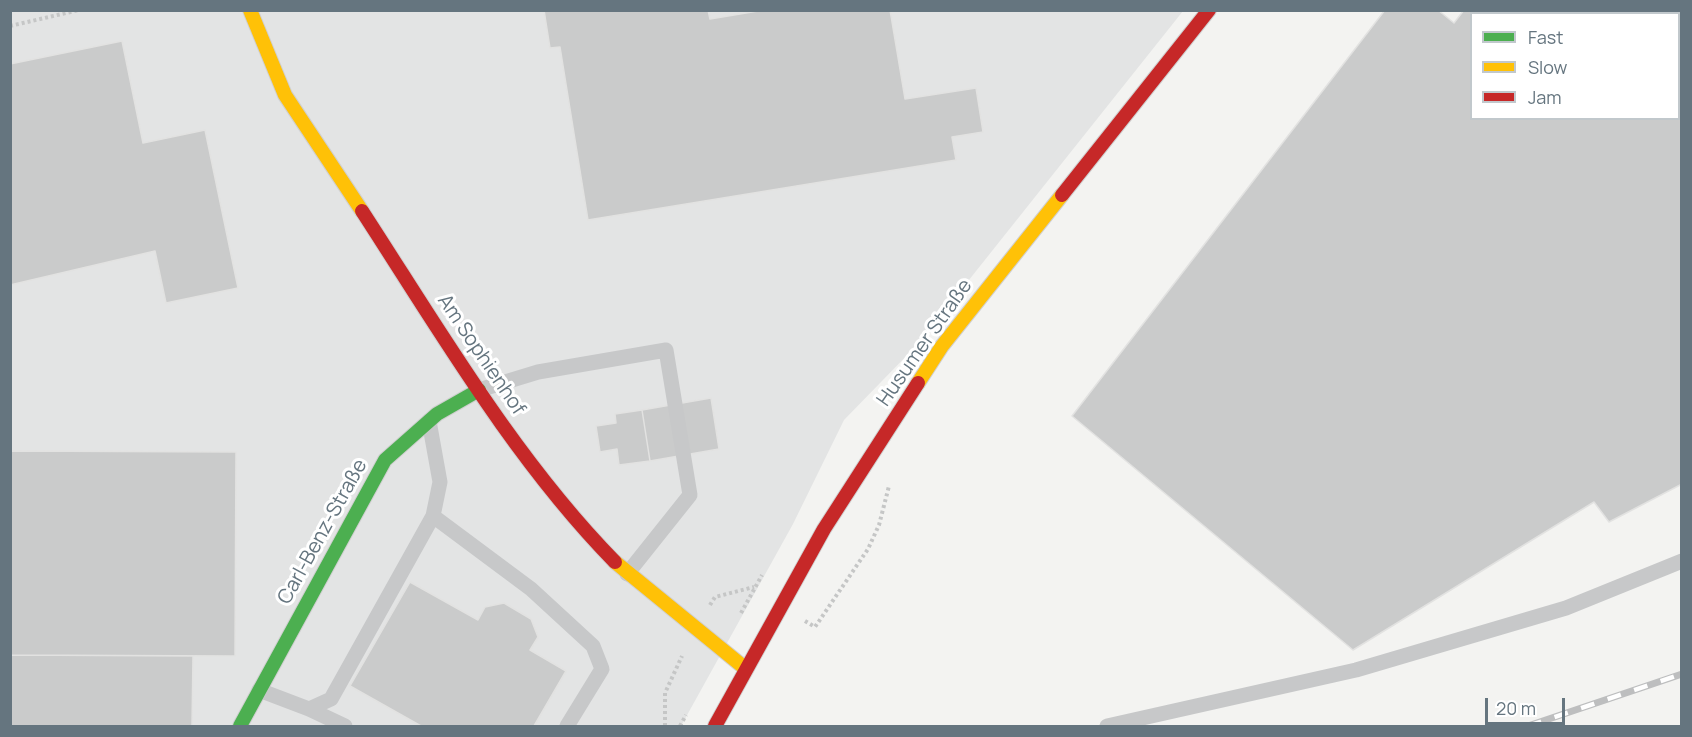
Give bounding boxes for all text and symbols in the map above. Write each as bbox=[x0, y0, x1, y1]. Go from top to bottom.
legend bbox=[1470, 12, 1680, 120]
text: Fast bbox=[1528, 25, 1563, 49]
text: Slow bbox=[1528, 55, 1567, 79]
text: Jam bbox=[1528, 85, 1562, 109]
street label: Husumer Straße bbox=[872, 275, 978, 411]
street label: Am Sophienhof bbox=[432, 290, 530, 420]
street label: Carl-Benz-Straße bbox=[273, 455, 373, 609]
scale bar bbox=[1488, 686, 1568, 724]
text: 20 m bbox=[1496, 696, 1536, 720]

